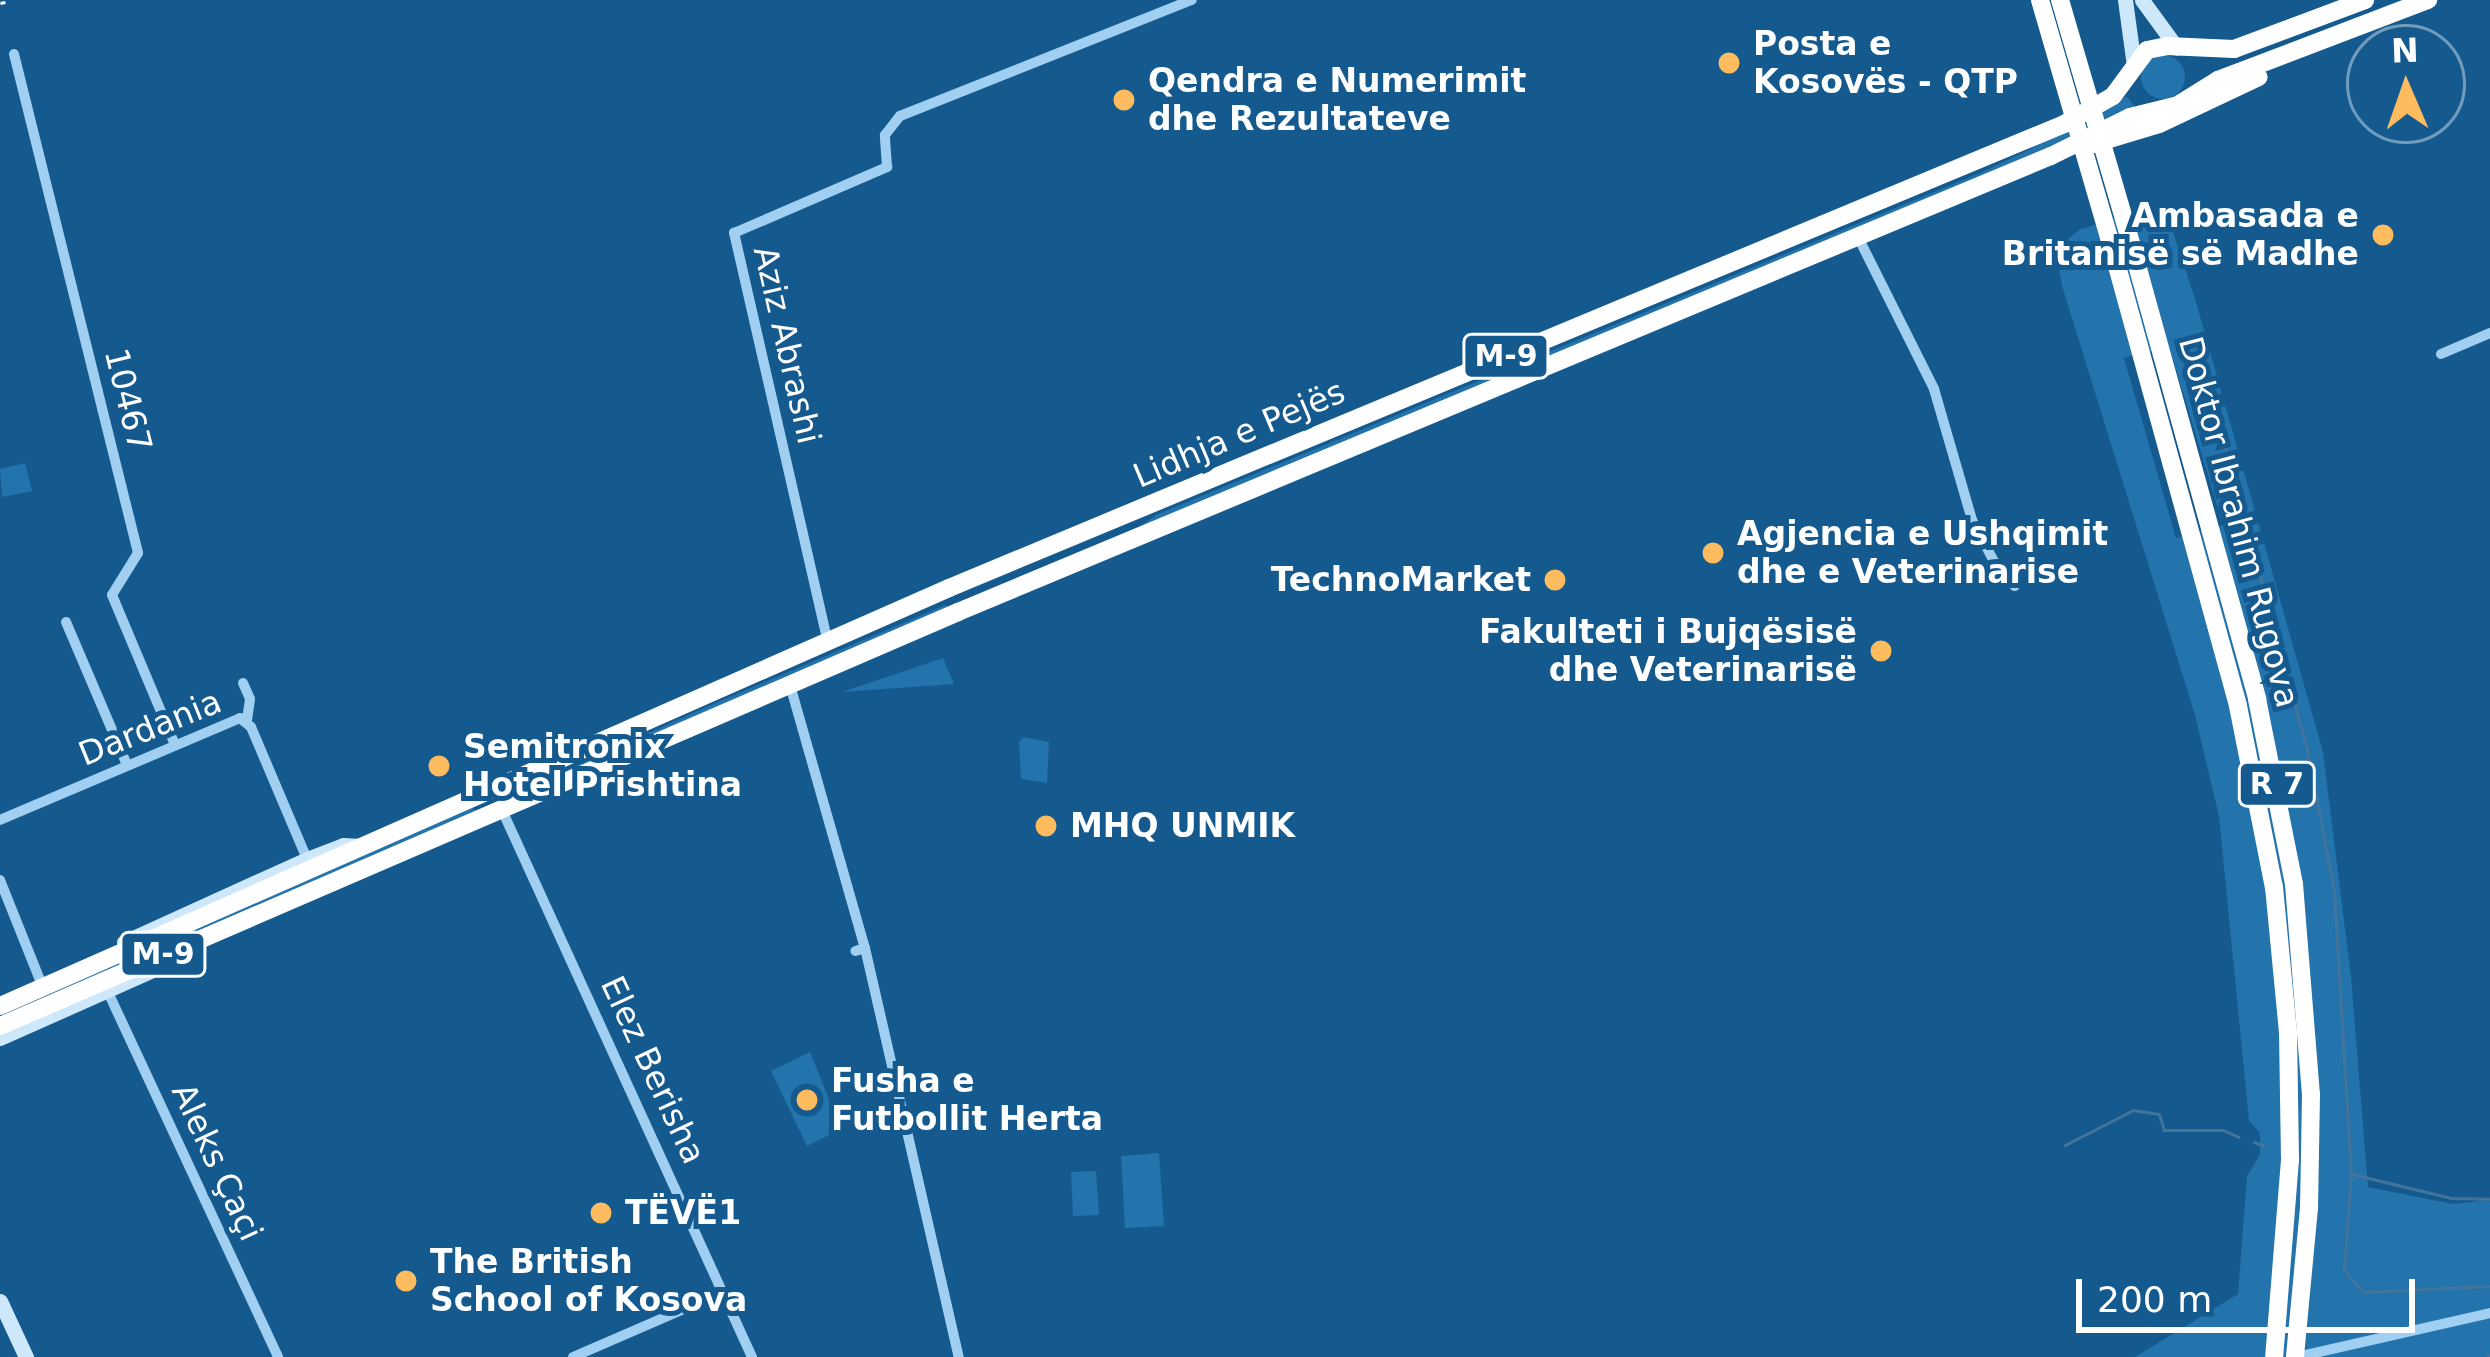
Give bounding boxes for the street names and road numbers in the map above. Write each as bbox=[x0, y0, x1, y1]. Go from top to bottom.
street label: Aziz Abrashi bbox=[745, 242, 829, 448]
road number: M-9 bbox=[1461, 332, 1551, 380]
street label: Doktor Ibrahim Rugova bbox=[2170, 332, 2308, 712]
street label: 10467 bbox=[96, 344, 160, 456]
street label: Lidhja e Pejës bbox=[1127, 372, 1351, 496]
street label: Dardania bbox=[73, 682, 227, 774]
road number: R 7 bbox=[2235, 760, 2319, 808]
road number: M-9 bbox=[118, 930, 208, 978]
street label: Elez Berisha bbox=[592, 970, 714, 1170]
street label: Aleks Çaçi bbox=[163, 1077, 271, 1247]

